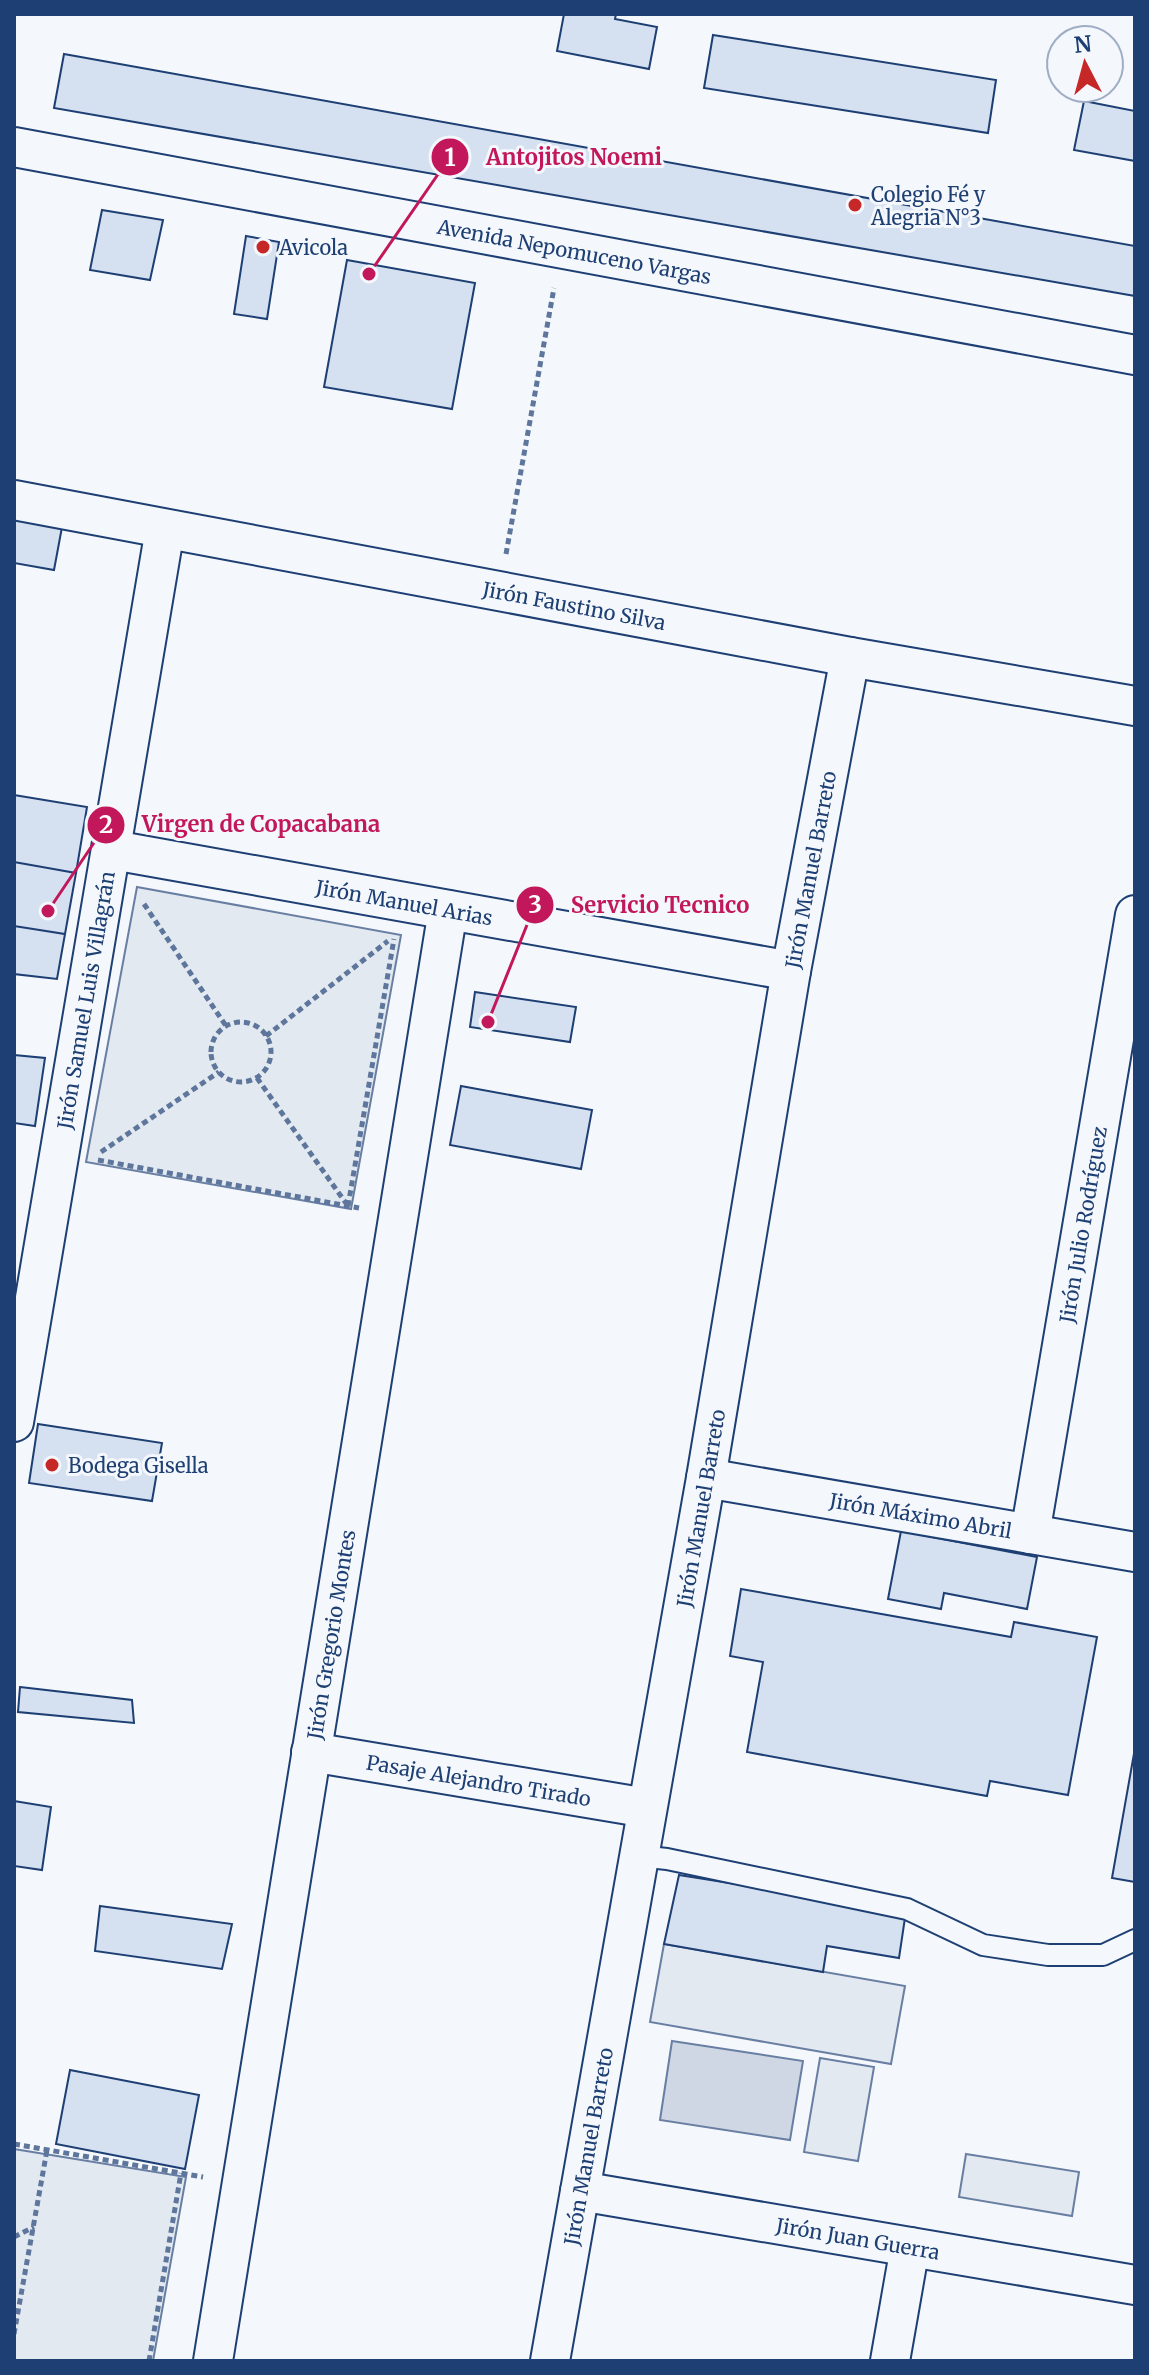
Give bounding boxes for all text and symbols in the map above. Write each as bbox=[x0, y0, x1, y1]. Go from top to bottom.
north arrow bbox=[1045, 24, 1125, 104]
text: N bbox=[1073, 29, 1094, 59]
callout: Antojitos Noemi bbox=[430, 134, 678, 180]
text: 1 bbox=[444, 142, 456, 173]
text: Antojitos Noemi bbox=[485, 143, 662, 171]
place label: Colegio Fé y Alegria N°3 bbox=[870, 182, 986, 230]
marker: Colegio Fé y Alegria N°3 bbox=[846, 196, 864, 214]
street label: Avenida Nepomuceno Vargas bbox=[434, 213, 713, 289]
place label: Avicola bbox=[278, 235, 348, 260]
marker: Avicola bbox=[254, 238, 272, 256]
street label: Jirón Faustino Silva bbox=[480, 576, 668, 635]
street label: Jirón Manuel Barreto bbox=[779, 768, 841, 971]
callout: Virgen de Copacabana bbox=[86, 802, 397, 848]
text: 2 bbox=[99, 809, 113, 840]
text: Virgen de Copacabana bbox=[141, 810, 380, 838]
street label: Jirón Samuel Luis Villagrán bbox=[51, 869, 119, 1132]
street label: Jirón Manuel Arias bbox=[313, 874, 495, 930]
callout: Servicio Tecnico bbox=[515, 882, 765, 928]
text: 3 bbox=[528, 889, 542, 920]
text: Servicio Tecnico bbox=[571, 891, 749, 919]
street label: Jirón Julio Rodríguez bbox=[1053, 1124, 1111, 1326]
street label: Jirón Manuel Barreto bbox=[671, 1407, 730, 1610]
place label: Bodega Gisella bbox=[68, 1453, 209, 1478]
marker: Bodega Gisella bbox=[43, 1456, 61, 1474]
street label: Jirón Máximo Abril bbox=[827, 1487, 1014, 1543]
street label: Jirón Gregorio Montes bbox=[301, 1528, 360, 1742]
street label: Pasaje Alejandro Tirado bbox=[365, 1749, 593, 1811]
street label: Jirón Manuel Barreto bbox=[558, 2045, 618, 2248]
street label: Jirón Juan Guerra bbox=[773, 2212, 942, 2264]

